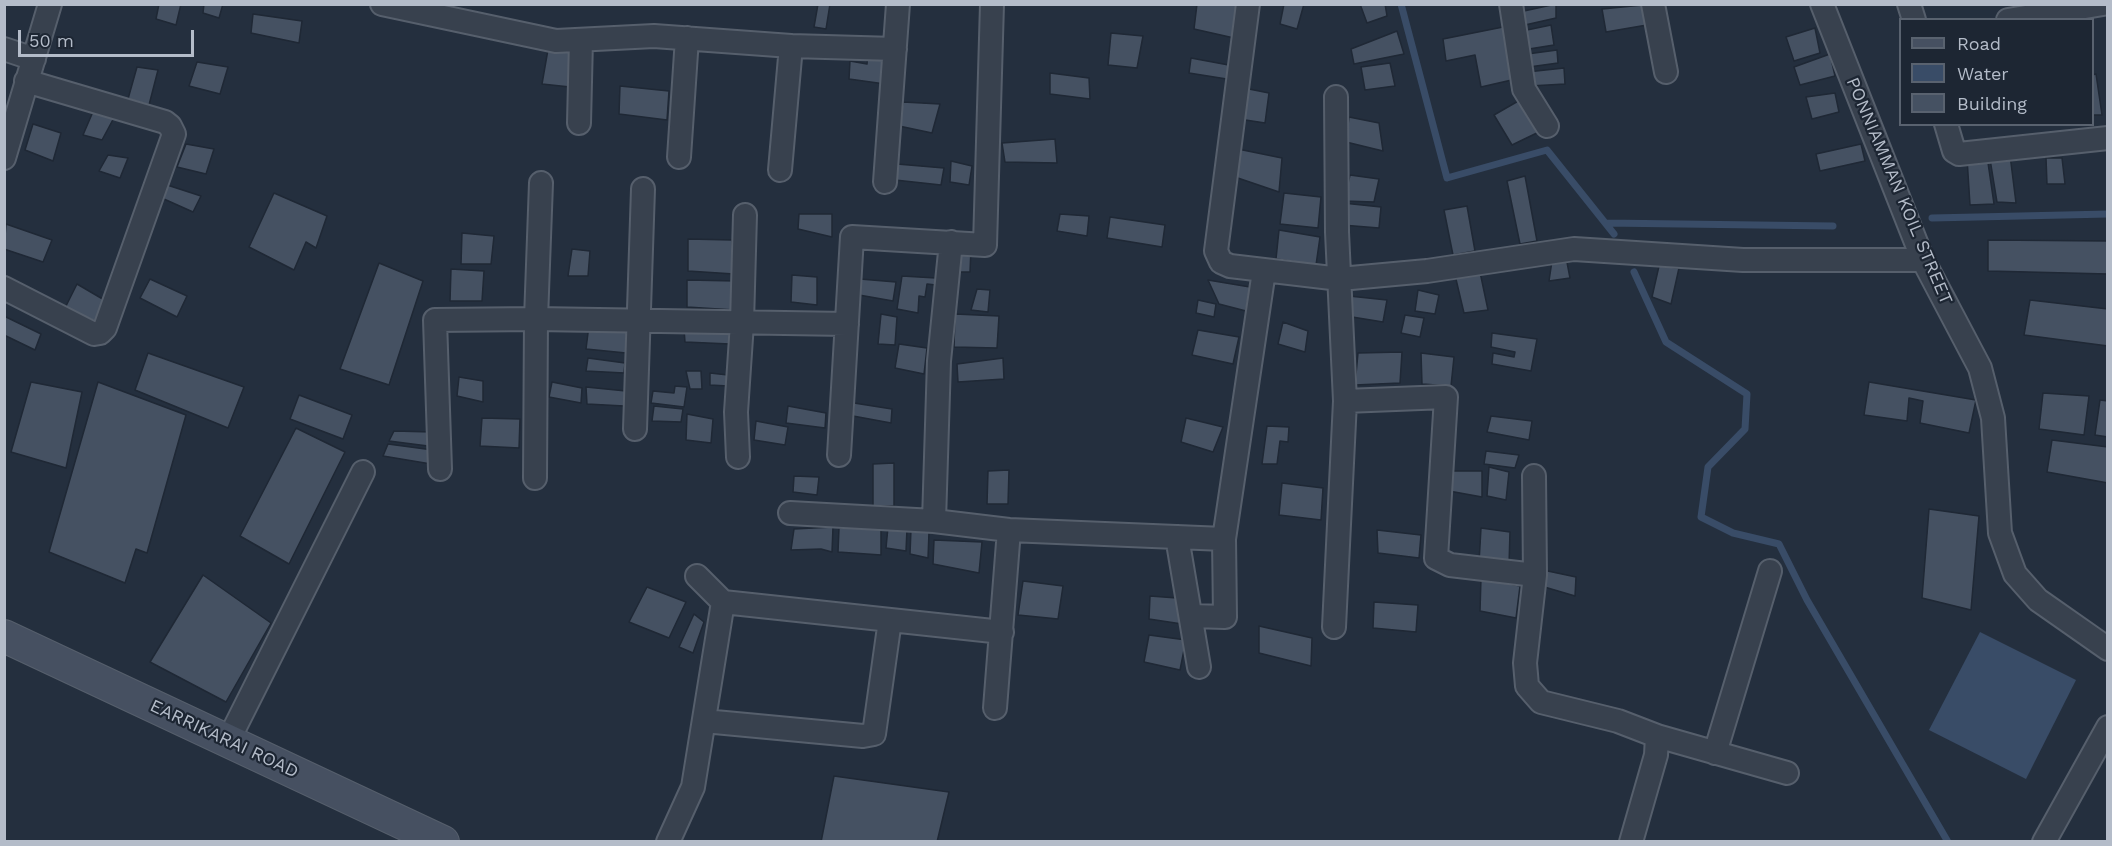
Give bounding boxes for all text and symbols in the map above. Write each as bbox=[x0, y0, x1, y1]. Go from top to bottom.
scale bar bbox=[21, 18, 196, 56]
legend bbox=[1899, 18, 2094, 126]
text: 50 m bbox=[29, 30, 74, 51]
text: Road bbox=[1957, 33, 2001, 54]
text: Water bbox=[1957, 63, 2009, 84]
street label: PONNIAMMAN KOIL STREET bbox=[1841, 74, 1957, 308]
text: Building bbox=[1957, 93, 2027, 114]
street label: EARRIKARAI ROAD bbox=[146, 695, 302, 783]

